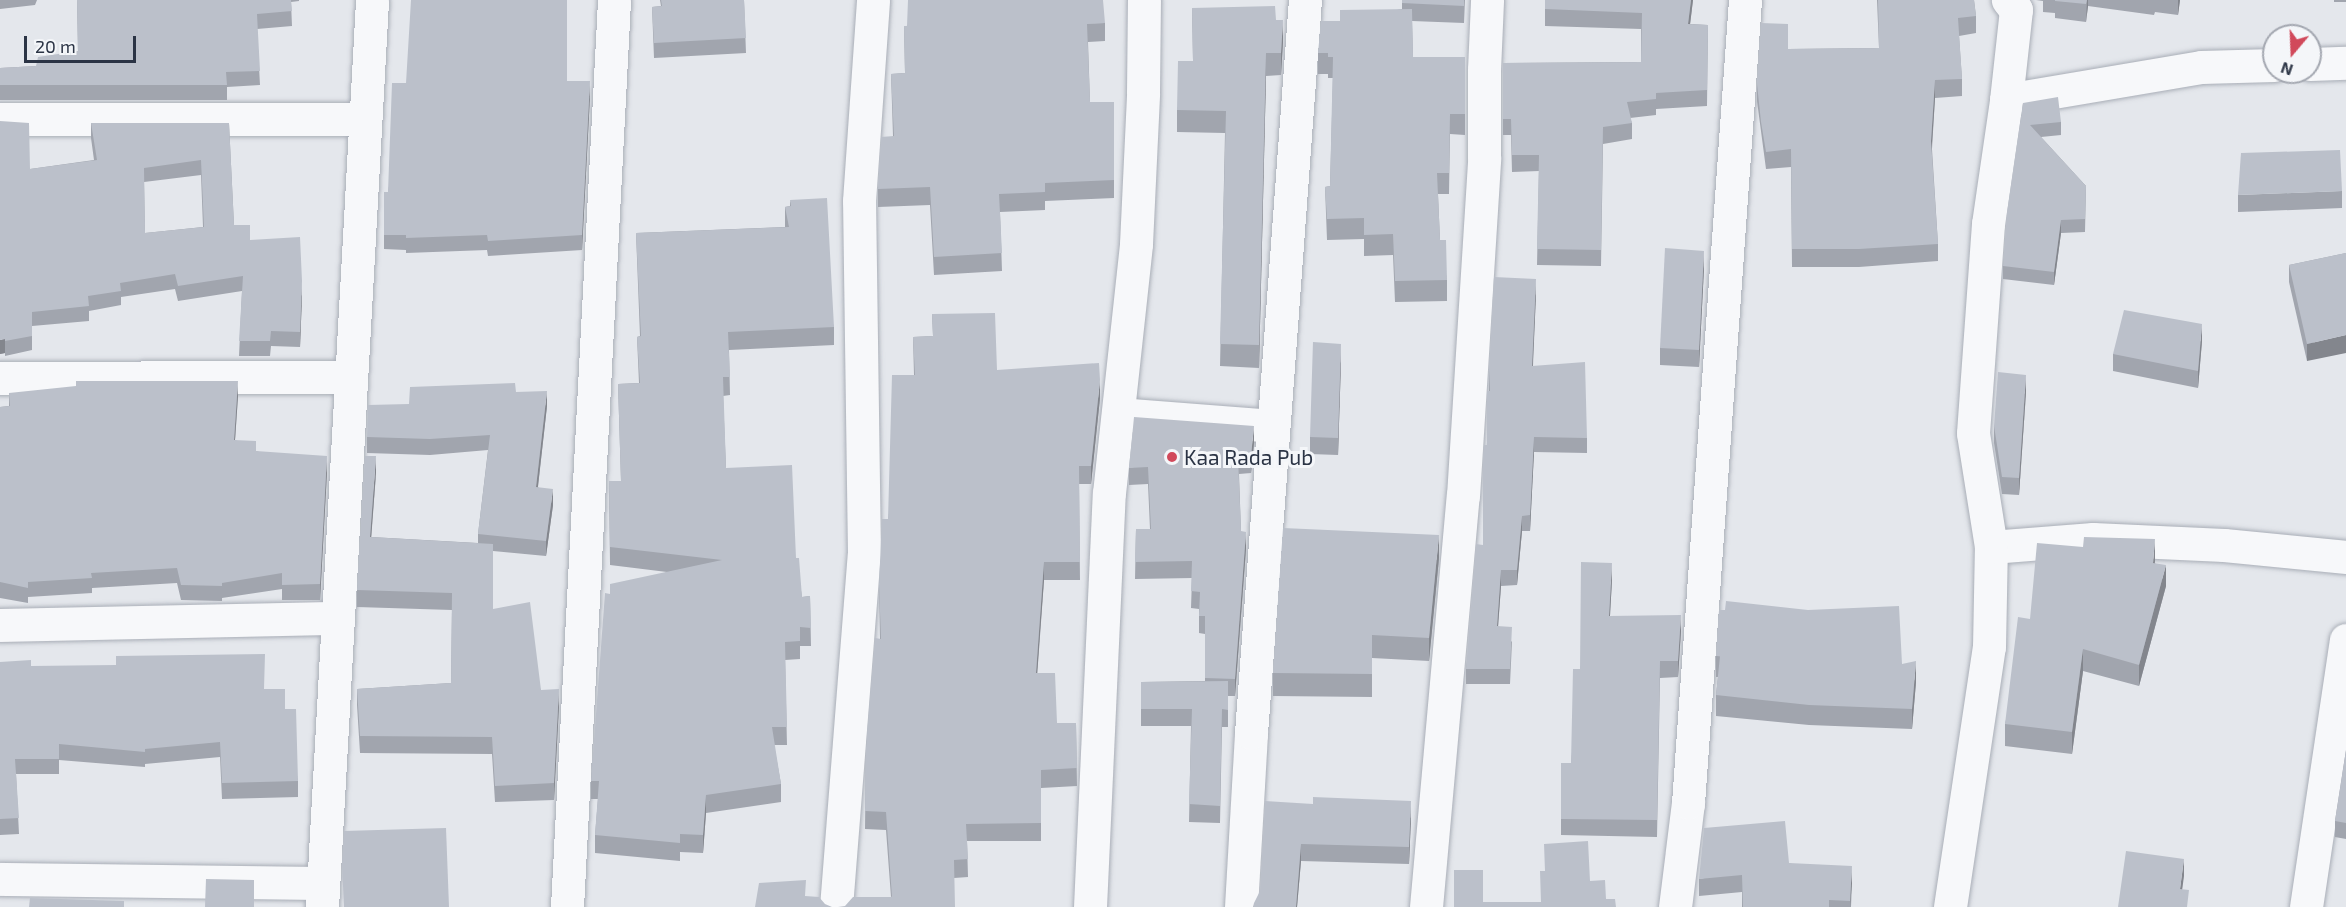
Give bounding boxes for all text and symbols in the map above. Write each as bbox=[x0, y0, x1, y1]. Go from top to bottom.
scale bar bbox=[27, 24, 140, 62]
north arrow bbox=[2262, 24, 2322, 84]
text: 20 m bbox=[35, 35, 76, 57]
text: N bbox=[2278, 59, 2295, 80]
place label: Kaa Rada Pub bbox=[1184, 444, 1313, 470]
marker: Kaa Rada Pub bbox=[1165, 450, 1179, 464]

